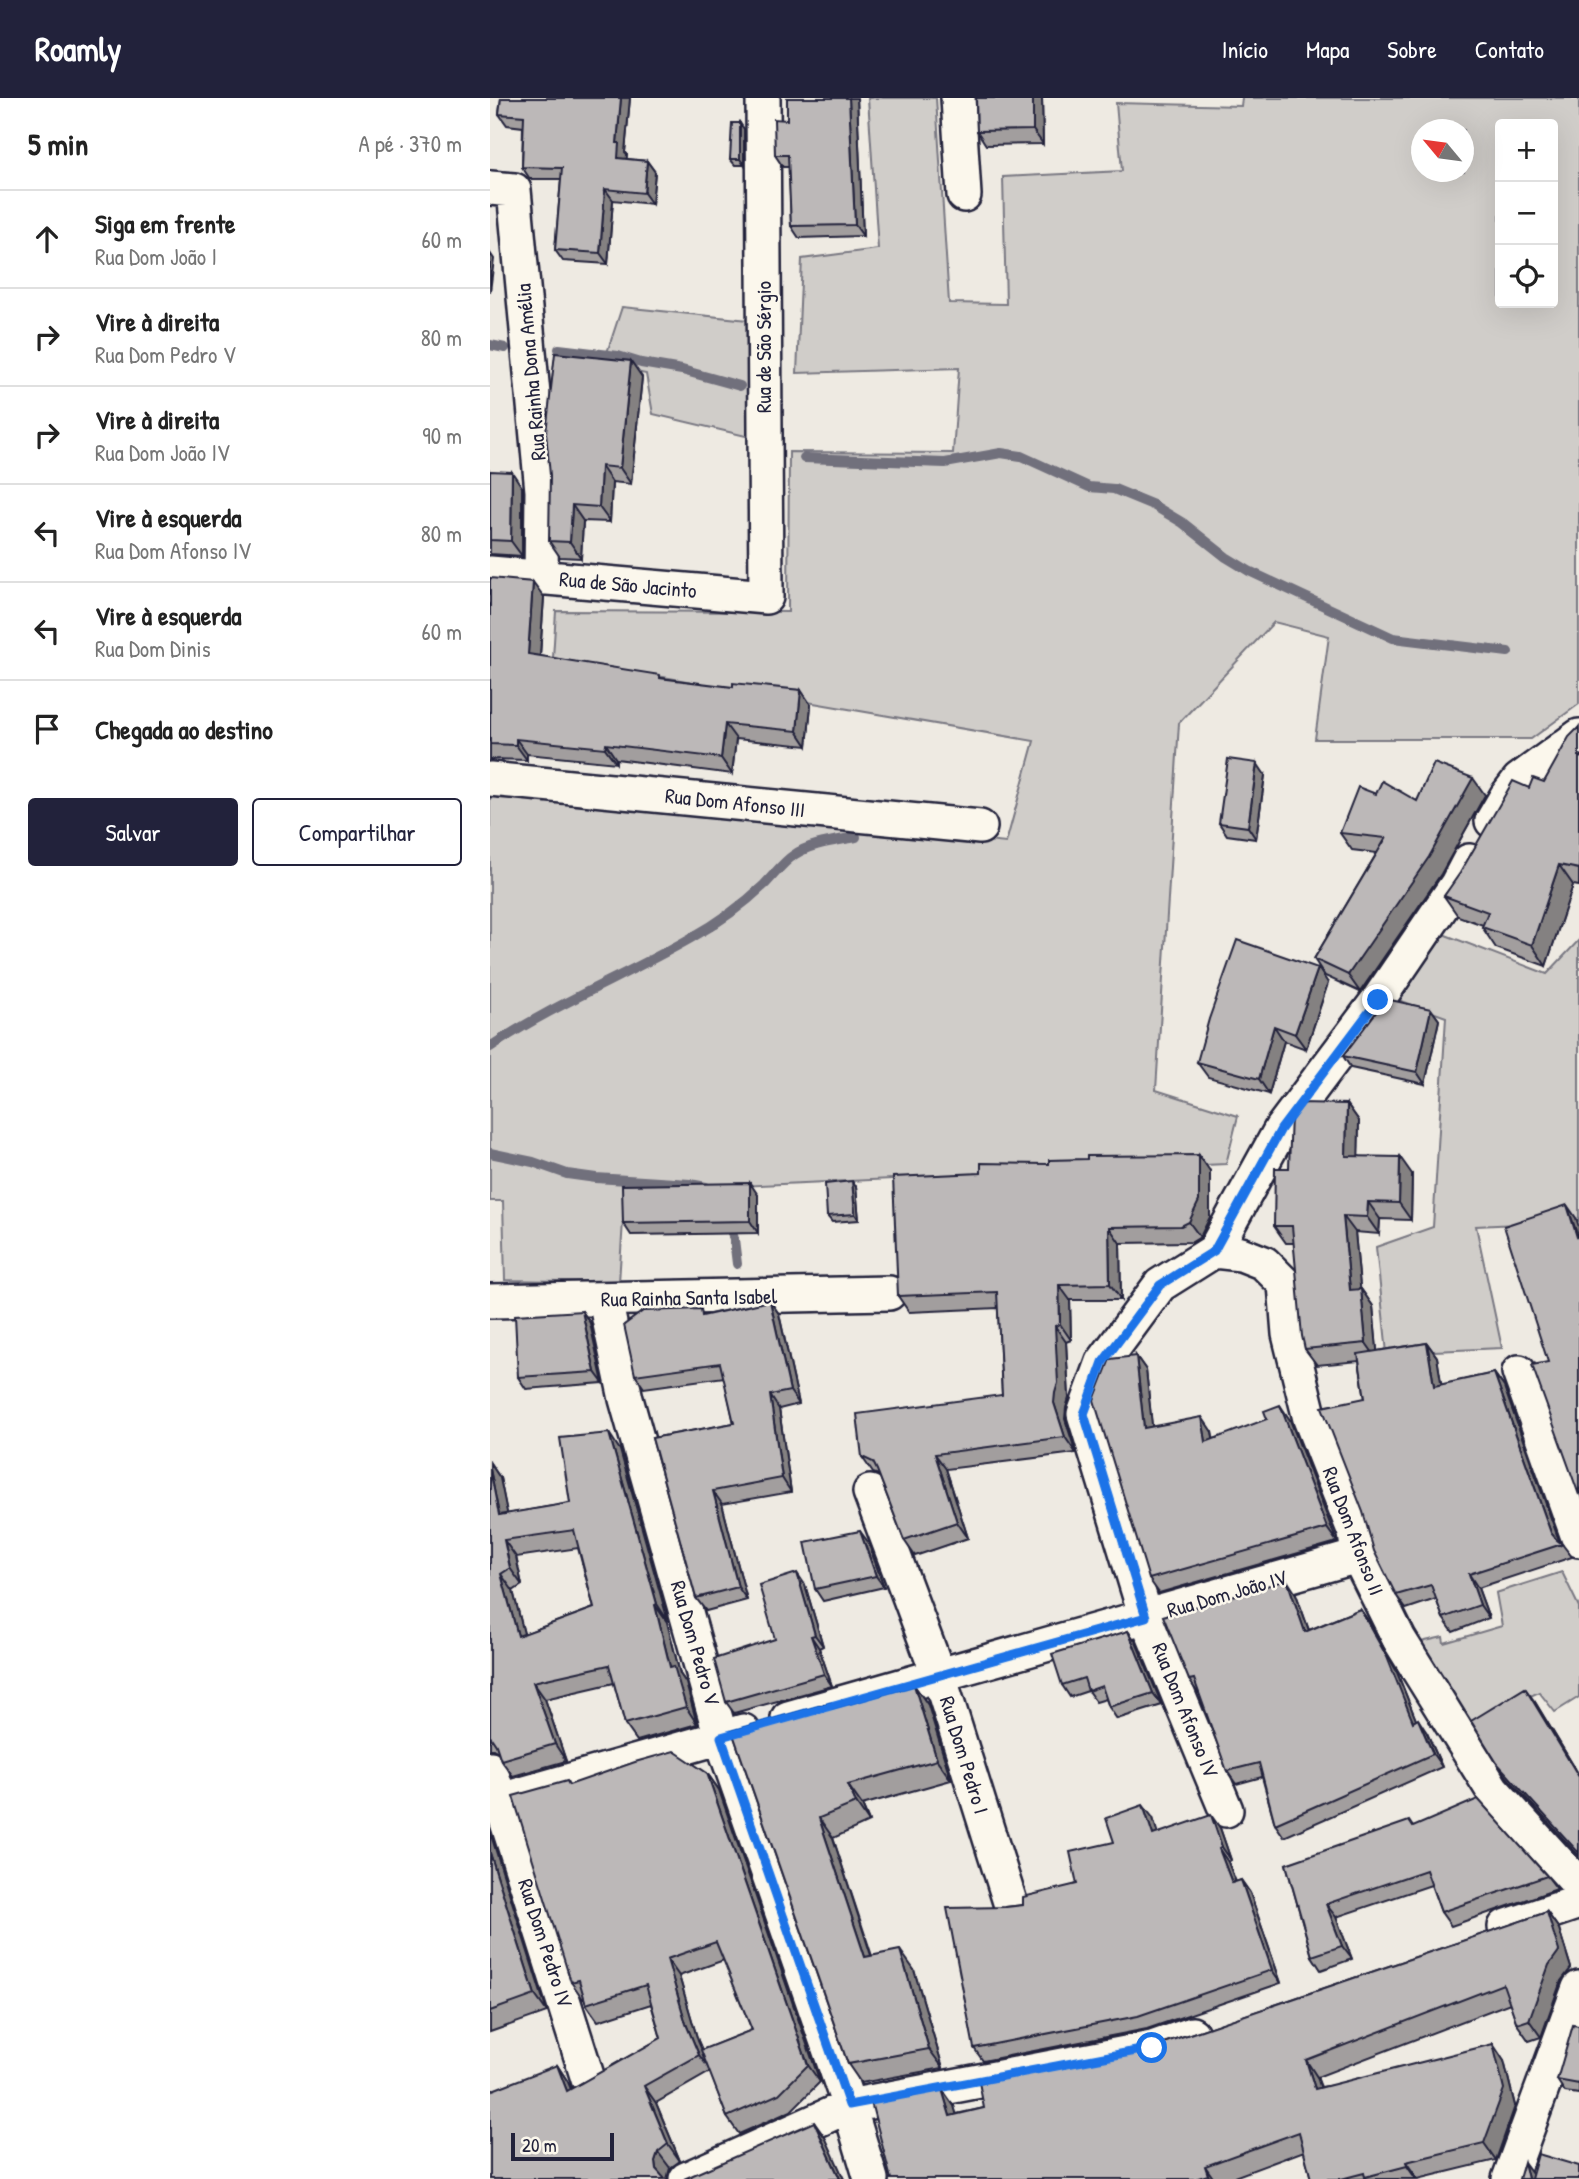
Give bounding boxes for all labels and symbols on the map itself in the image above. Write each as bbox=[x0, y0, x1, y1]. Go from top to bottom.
north arrow bbox=[1411, 119, 1474, 182]
street label: Rua de São Sérgio bbox=[749, 281, 778, 413]
street label: Rua Rainha Dona Amélia bbox=[508, 282, 553, 462]
street label: Rua de São Jacinto bbox=[558, 564, 698, 605]
street label: Rua Dom Afonso III bbox=[664, 781, 806, 824]
route end bbox=[1362, 984, 1393, 1015]
street label: Rua Rainha Santa Isabel bbox=[601, 1281, 778, 1314]
street label: Rua Dom Afonso II bbox=[1316, 1462, 1391, 1599]
street label: Rua Dom João IV bbox=[1164, 1563, 1290, 1624]
street label: Rua Dom Pedro V bbox=[664, 1577, 727, 1709]
street label: Rua Dom Afonso IV bbox=[1145, 1638, 1226, 1781]
street label: Rua Dom Pedro I bbox=[933, 1693, 996, 1817]
street label: Rua Dom Pedro IV bbox=[511, 1875, 580, 2011]
route start bbox=[1136, 2032, 1167, 2063]
scale bar bbox=[511, 2130, 614, 2162]

